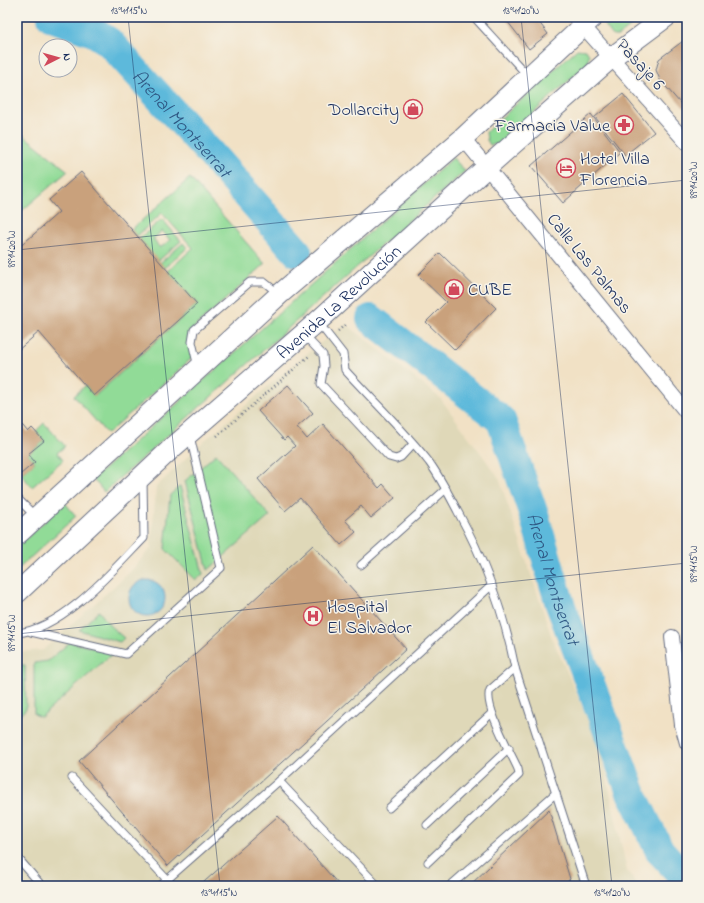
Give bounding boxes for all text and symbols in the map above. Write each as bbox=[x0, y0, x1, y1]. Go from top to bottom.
text: 13°41'15"N bbox=[111, 4, 147, 19]
text: 13°41'20"N bbox=[503, 4, 540, 19]
street label: Pasaje 6 bbox=[609, 34, 670, 97]
north arrow bbox=[38, 38, 78, 78]
text: N bbox=[59, 53, 75, 62]
water label: Arenal Montserrat bbox=[124, 65, 238, 186]
place label: Dollarcity bbox=[327, 98, 399, 124]
shop icon: Dollarcity bbox=[402, 98, 424, 120]
place label: Farmacia Value bbox=[493, 114, 611, 140]
pharmacy icon: Farmacia Value bbox=[613, 114, 635, 136]
place label: Hotel Villa Florencia bbox=[579, 147, 650, 194]
hotel icon: Hotel Villa Florencia bbox=[555, 157, 577, 179]
text: 89°14'20"W bbox=[687, 161, 702, 199]
street label: Calle Las Palmas bbox=[540, 208, 637, 320]
text: 89°14'20"W bbox=[5, 230, 20, 268]
street label: Avenida La Revolución bbox=[272, 240, 408, 367]
shop icon: CUBE bbox=[443, 278, 465, 300]
place label: CUBE bbox=[468, 278, 512, 304]
water label: Arenal Montserrat bbox=[518, 510, 586, 651]
text: 89°14'15"W bbox=[687, 545, 702, 582]
place label: Hospital El Salvador bbox=[327, 595, 412, 642]
hospital icon: Hospital El Salvador bbox=[302, 605, 324, 627]
text: 89°14'15"W bbox=[5, 614, 20, 651]
text: 13°41'15"N bbox=[201, 886, 237, 901]
text: 13°41'20"N bbox=[594, 886, 631, 901]

